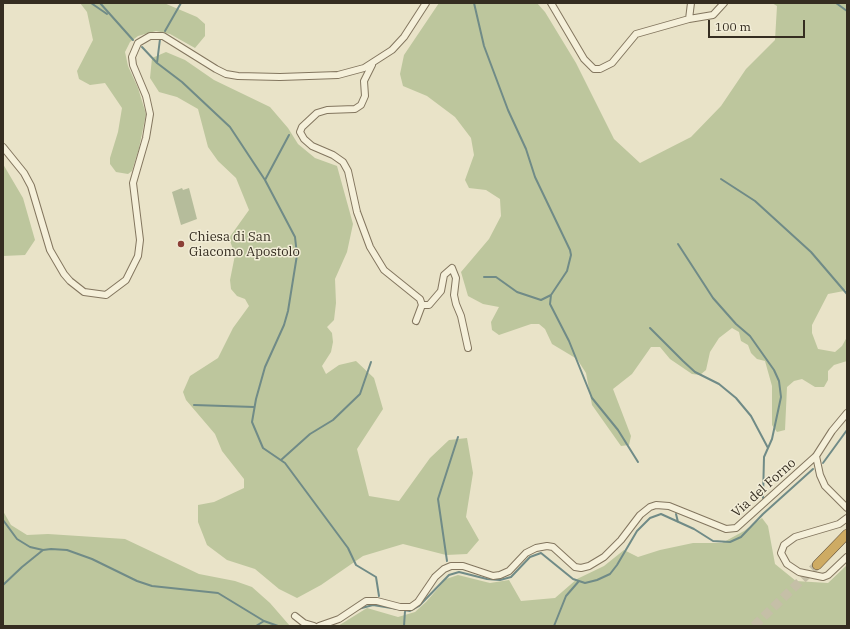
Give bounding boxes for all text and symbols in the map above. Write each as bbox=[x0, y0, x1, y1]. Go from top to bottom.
scale bar bbox=[710, 12, 807, 38]
text: 100 m bbox=[715, 19, 751, 34]
place label: Chiesa di San Giacomo Apostolo bbox=[189, 229, 300, 260]
marker: Chiesa di San Giacomo Apostolo bbox=[176, 239, 186, 249]
street label: Via del Forno bbox=[729, 455, 799, 521]

